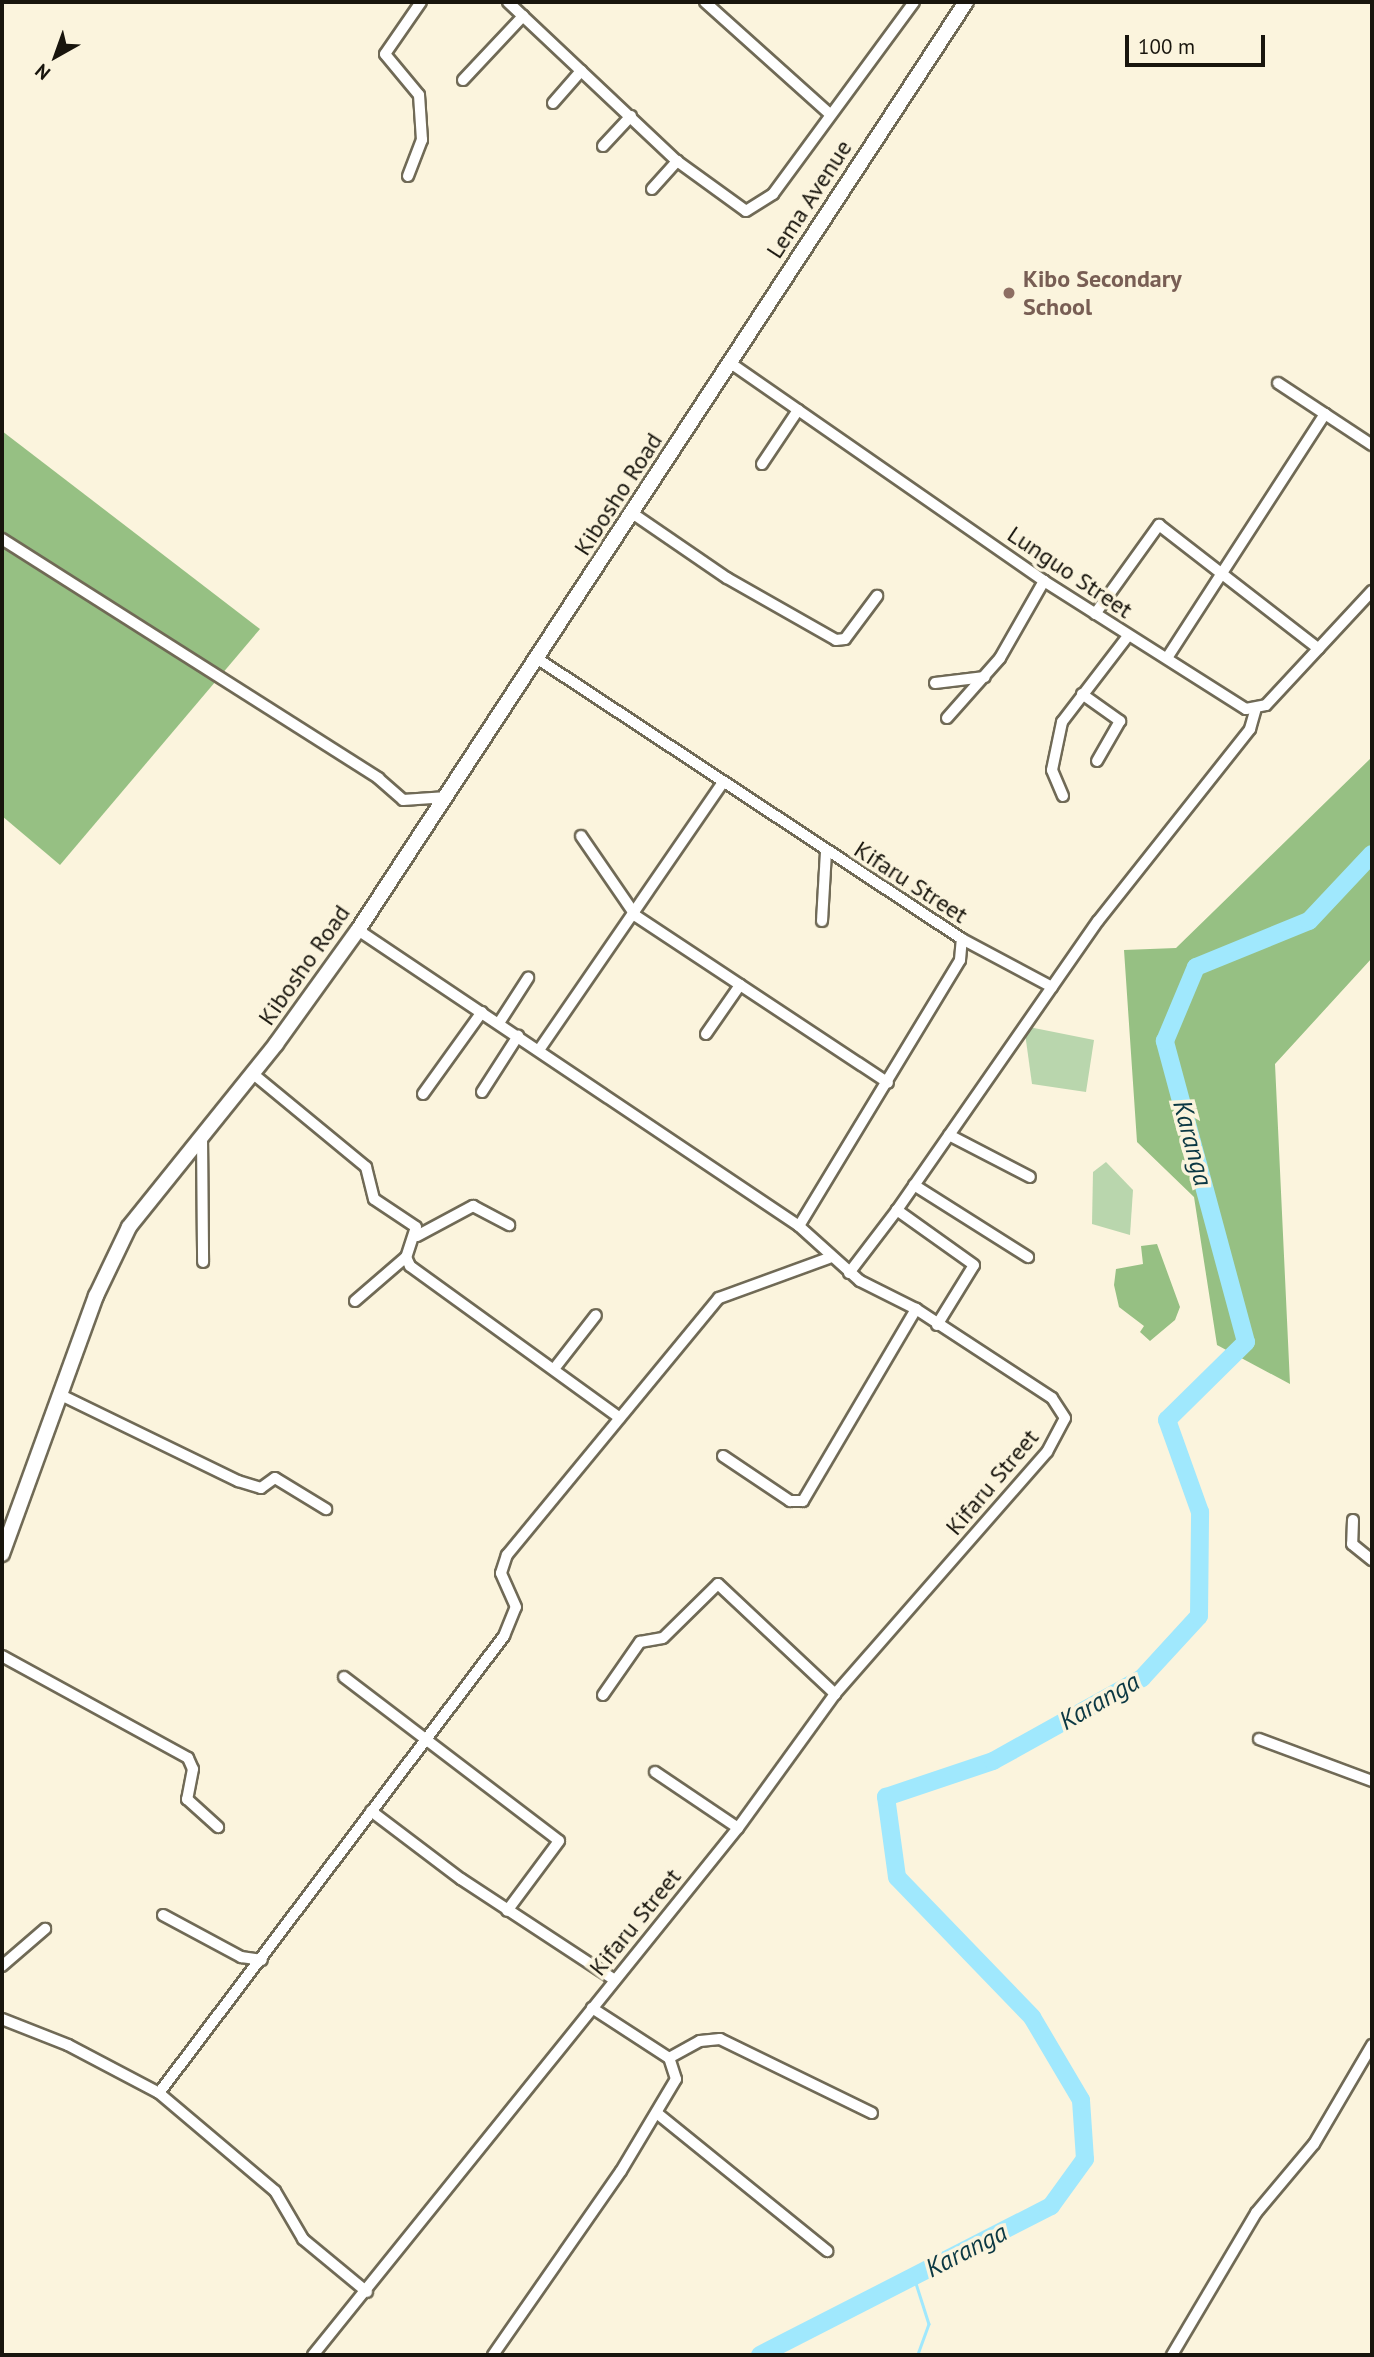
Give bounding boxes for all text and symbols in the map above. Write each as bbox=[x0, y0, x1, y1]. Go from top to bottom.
north arrow bbox=[21, 21, 91, 91]
scale bar bbox=[1129, 21, 1269, 65]
text: 100 m bbox=[1138, 33, 1195, 60]
text: N bbox=[30, 59, 55, 85]
street label: Lema Avenue bbox=[760, 134, 858, 264]
place label: Kibo Secondary School bbox=[1023, 265, 1182, 321]
marker: Kibo Secondary School bbox=[1001, 285, 1017, 301]
street label: Kibosho Road bbox=[568, 427, 668, 561]
street label: Lunguo Street bbox=[1002, 520, 1138, 624]
street label: Kifaru Street bbox=[849, 835, 973, 929]
street label: Kibosho Road bbox=[252, 899, 356, 1031]
water label: Karanga bbox=[1167, 1097, 1219, 1189]
street label: Kifaru Street bbox=[939, 1423, 1045, 1541]
water label: Karanga bbox=[1053, 1666, 1145, 1736]
street label: Kifaru Street bbox=[583, 1863, 687, 1981]
water label: Karanga bbox=[920, 2216, 1012, 2284]

